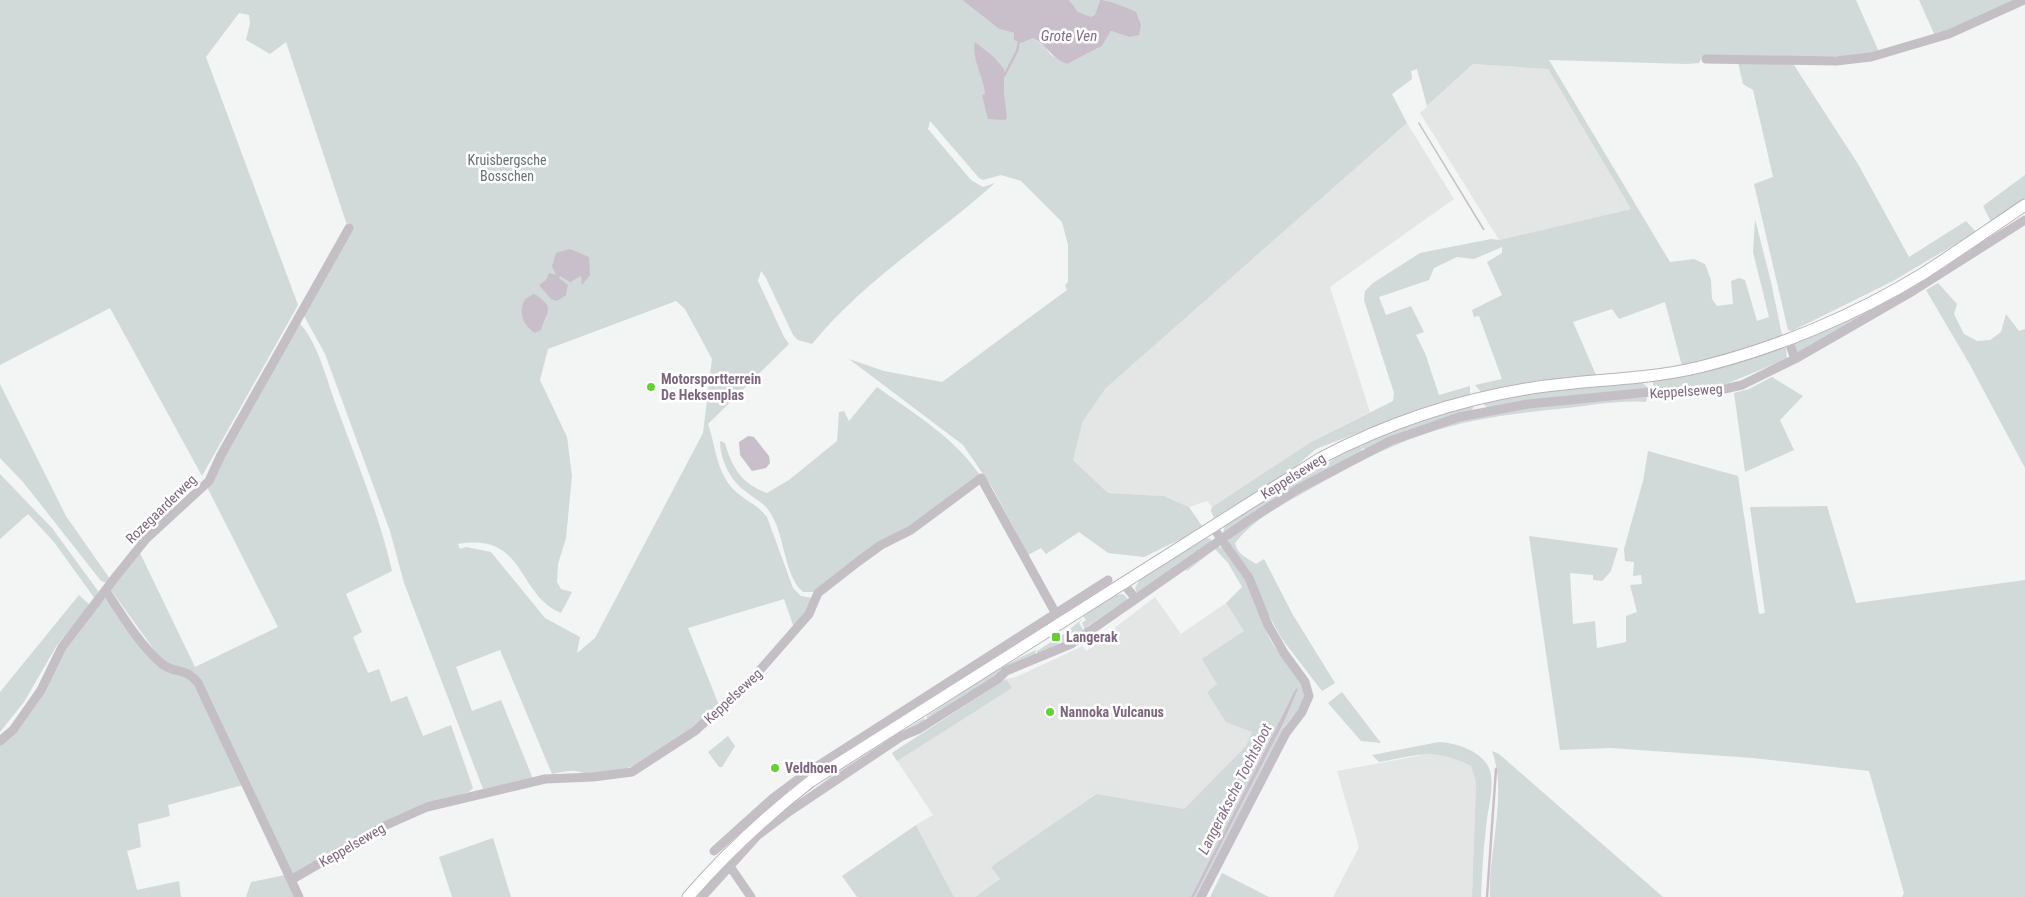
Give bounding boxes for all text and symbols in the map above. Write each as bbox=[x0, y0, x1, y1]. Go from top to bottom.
water label: Grote Ven bbox=[1041, 27, 1097, 45]
park label: Kruisbergsche Bosschen bbox=[468, 152, 547, 184]
place label: Motorsportterrein De Heksenplas bbox=[661, 371, 761, 403]
street label: Keppelseweg bbox=[1649, 380, 1723, 402]
marker: Motorsportterrein De Heksenplas bbox=[645, 381, 657, 393]
street label: Keppelseweg bbox=[1258, 450, 1328, 502]
street label: Rozegaarderweg bbox=[122, 471, 200, 547]
place label: Langerak bbox=[1066, 629, 1118, 645]
marker: Langerak bbox=[1050, 631, 1062, 643]
street label: Keppelseweg bbox=[701, 665, 765, 727]
place label: Nannoka Vulcanus bbox=[1060, 704, 1164, 720]
marker: Nannoka Vulcanus bbox=[1044, 706, 1056, 718]
water label: Langeraksche Tochtsloot bbox=[1194, 720, 1276, 857]
place label: Veldhoen bbox=[785, 760, 838, 776]
marker: Veldhoen bbox=[769, 762, 781, 774]
street label: Keppelseweg bbox=[316, 820, 388, 870]

